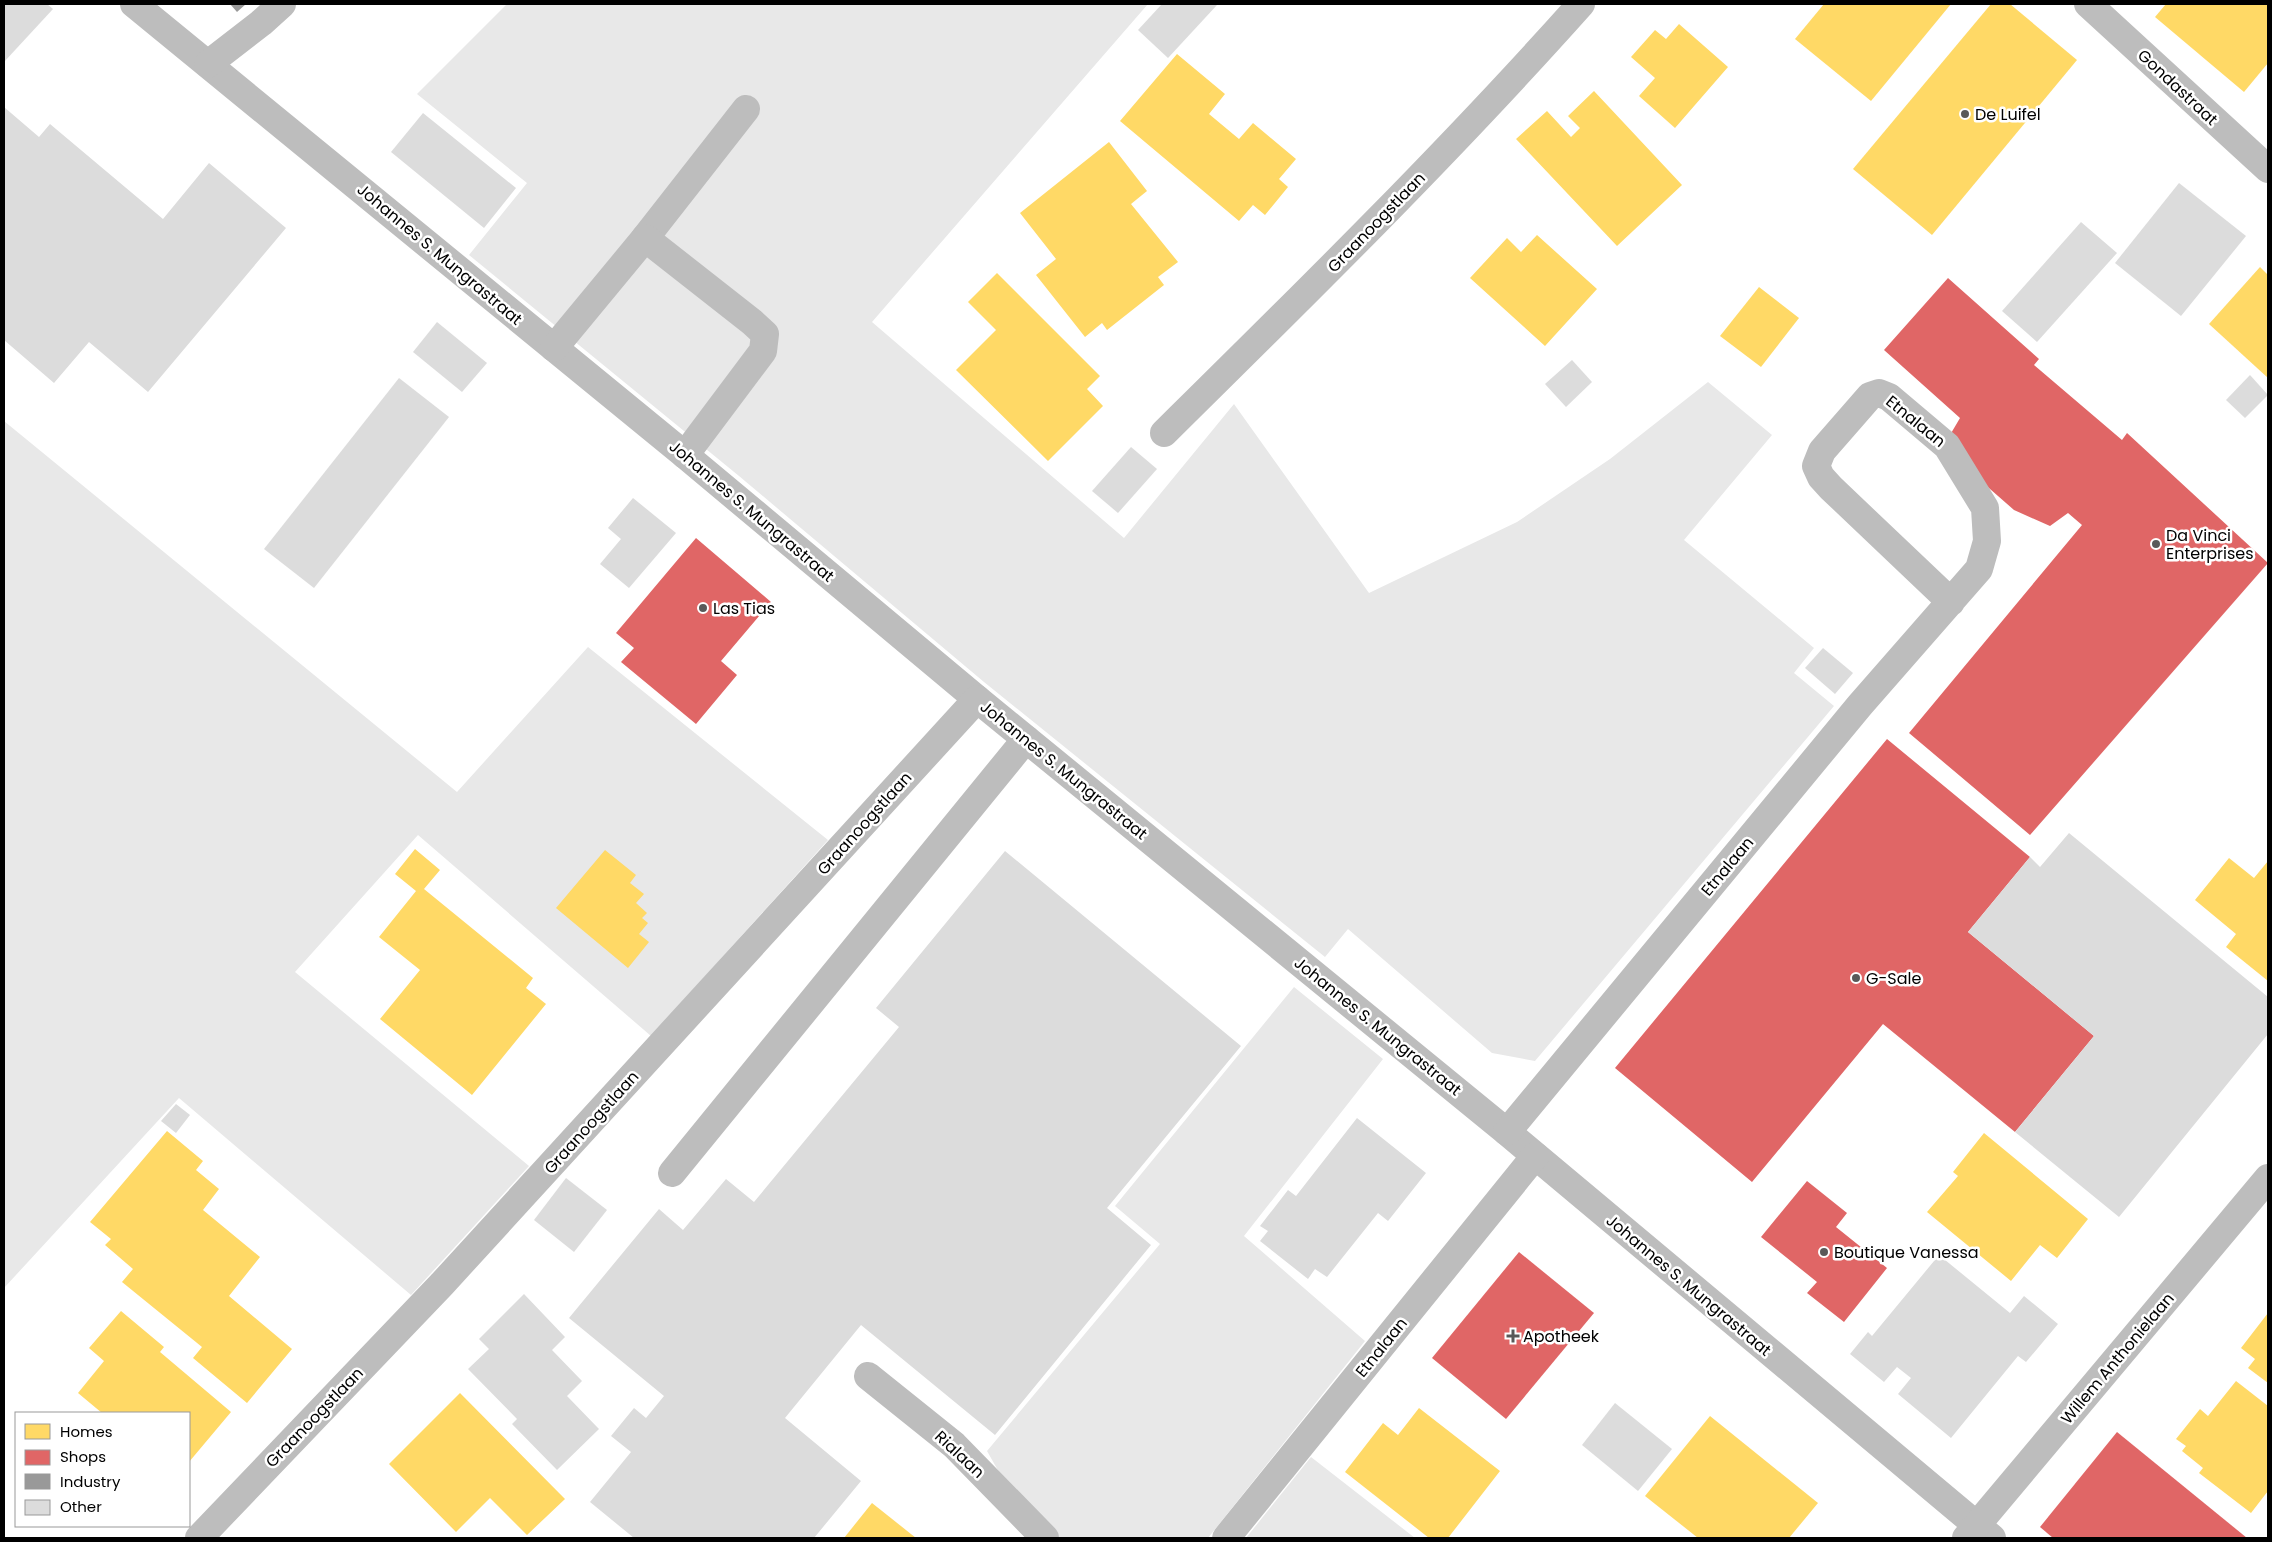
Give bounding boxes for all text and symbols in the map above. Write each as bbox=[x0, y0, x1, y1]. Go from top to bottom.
street label: Gondastraat bbox=[2132, 44, 2223, 131]
place label: De Luifel bbox=[1975, 103, 2041, 126]
marker: De Luifel bbox=[1959, 108, 1971, 120]
street label: Graanoogstlaan bbox=[1322, 167, 1430, 278]
street label: Johannes S. Mungrastraat bbox=[352, 178, 527, 331]
street label: Etnalaan bbox=[1881, 390, 1950, 453]
street label: Johannes S. Mungrastraat bbox=[664, 435, 839, 588]
place label: Da Vinci Enterprises bbox=[2166, 524, 2254, 565]
marker: Da Vinci Enterprises bbox=[2150, 538, 2162, 550]
place label: Las Tias bbox=[713, 597, 775, 620]
marker: Las Tias bbox=[697, 602, 709, 614]
street label: Johannes S. Mungrastraat bbox=[975, 696, 1152, 845]
street label: Graanoogstlaan bbox=[812, 767, 917, 880]
street label: Etnalaan bbox=[1696, 832, 1759, 901]
street label: Johannes S. Mungrastraat bbox=[1289, 952, 1466, 1101]
place label: G-Sale bbox=[1866, 967, 1921, 990]
marker: G-Sale bbox=[1850, 972, 1862, 984]
street label: Graanoogstlaan bbox=[539, 1066, 644, 1179]
street label: Johannes S. Mungrastraat bbox=[1601, 1209, 1776, 1362]
place label: Boutique Vanessa bbox=[1834, 1241, 1979, 1264]
marker: Boutique Vanessa bbox=[1818, 1246, 1830, 1258]
street label: Willem Anthonielaan bbox=[2055, 1288, 2179, 1429]
street label: Etnalaan bbox=[1350, 1313, 1413, 1382]
place label: Apotheek bbox=[1523, 1325, 1600, 1348]
marker: Apotheek bbox=[1507, 1330, 1519, 1342]
street label: Graanoogstlaan bbox=[260, 1362, 368, 1473]
legend bbox=[15, 1412, 190, 1527]
text: Homes bbox=[60, 1421, 113, 1442]
street label: Rialaan bbox=[930, 1425, 990, 1483]
text: Shops bbox=[60, 1446, 106, 1467]
text: Industry bbox=[60, 1471, 121, 1492]
text: Other bbox=[60, 1496, 102, 1517]

